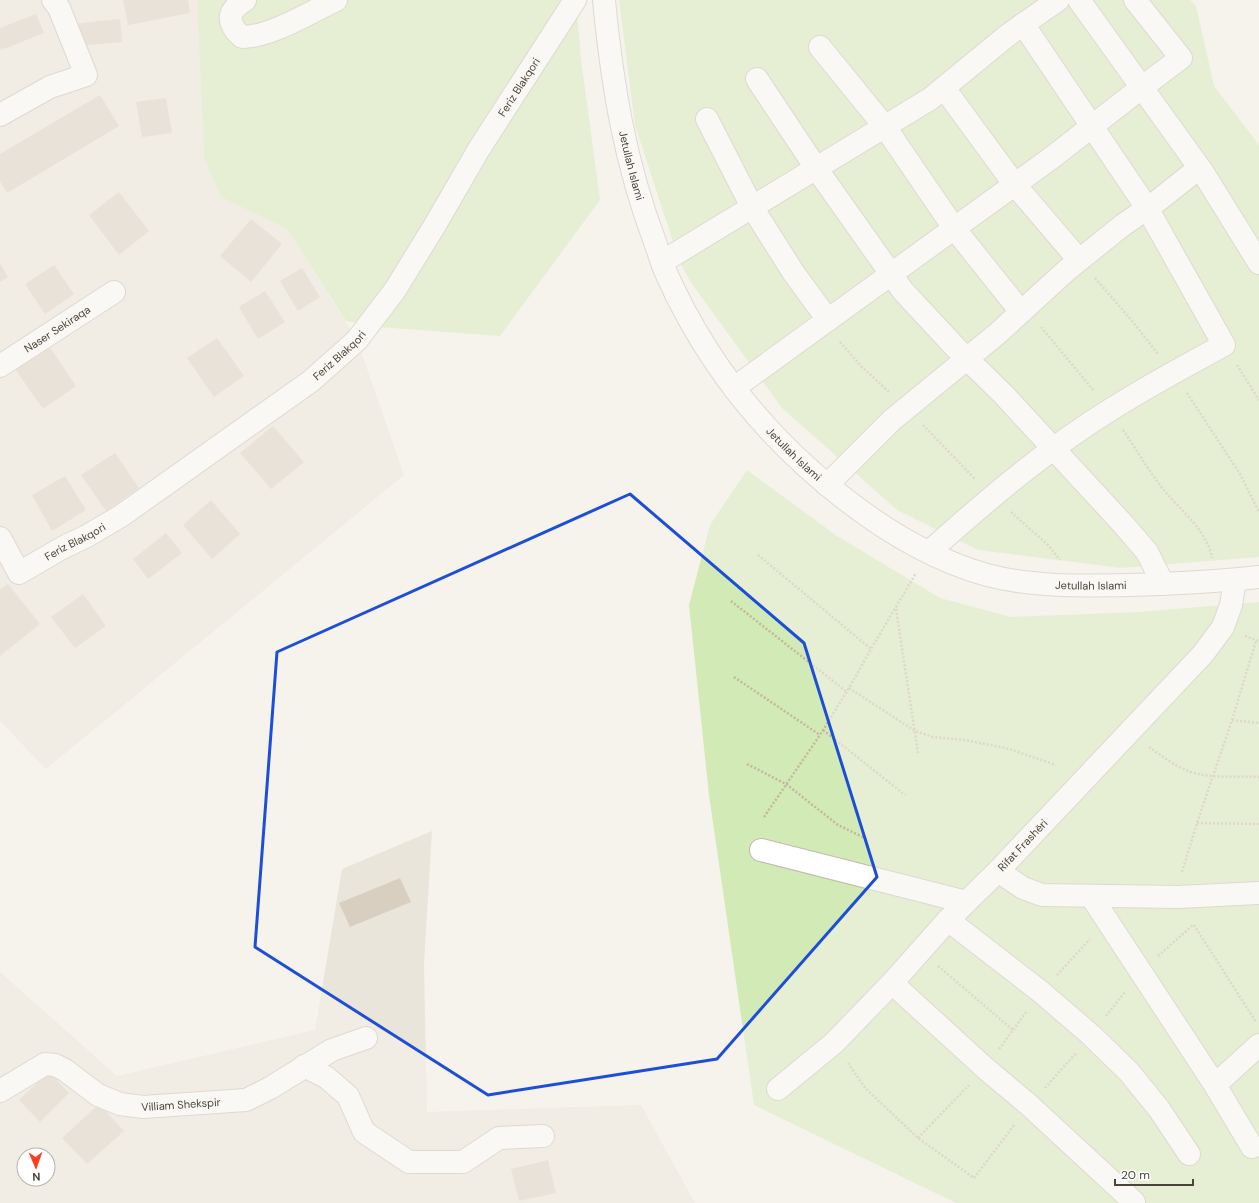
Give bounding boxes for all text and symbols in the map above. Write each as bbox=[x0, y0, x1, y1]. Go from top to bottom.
street label: Feriz Blakqori bbox=[495, 55, 543, 119]
street label: Jetullah Islami bbox=[616, 129, 647, 202]
street label: Naser Sekiraqa bbox=[21, 302, 93, 356]
street label: Feriz Blakqori bbox=[310, 328, 369, 383]
street label: Jetullah Islami bbox=[763, 424, 824, 484]
street label: Feriz Blakqori bbox=[42, 520, 108, 564]
street label: Jetullah Islami bbox=[1055, 578, 1127, 593]
street label: Rifat Frashëri bbox=[995, 816, 1051, 874]
street label: Villiam Shekspir bbox=[141, 1095, 221, 1114]
north arrow bbox=[16, 1147, 56, 1187]
scale bar bbox=[1115, 1161, 1193, 1187]
text: 20 m bbox=[1121, 1167, 1150, 1183]
text: N bbox=[32, 1170, 41, 1184]

